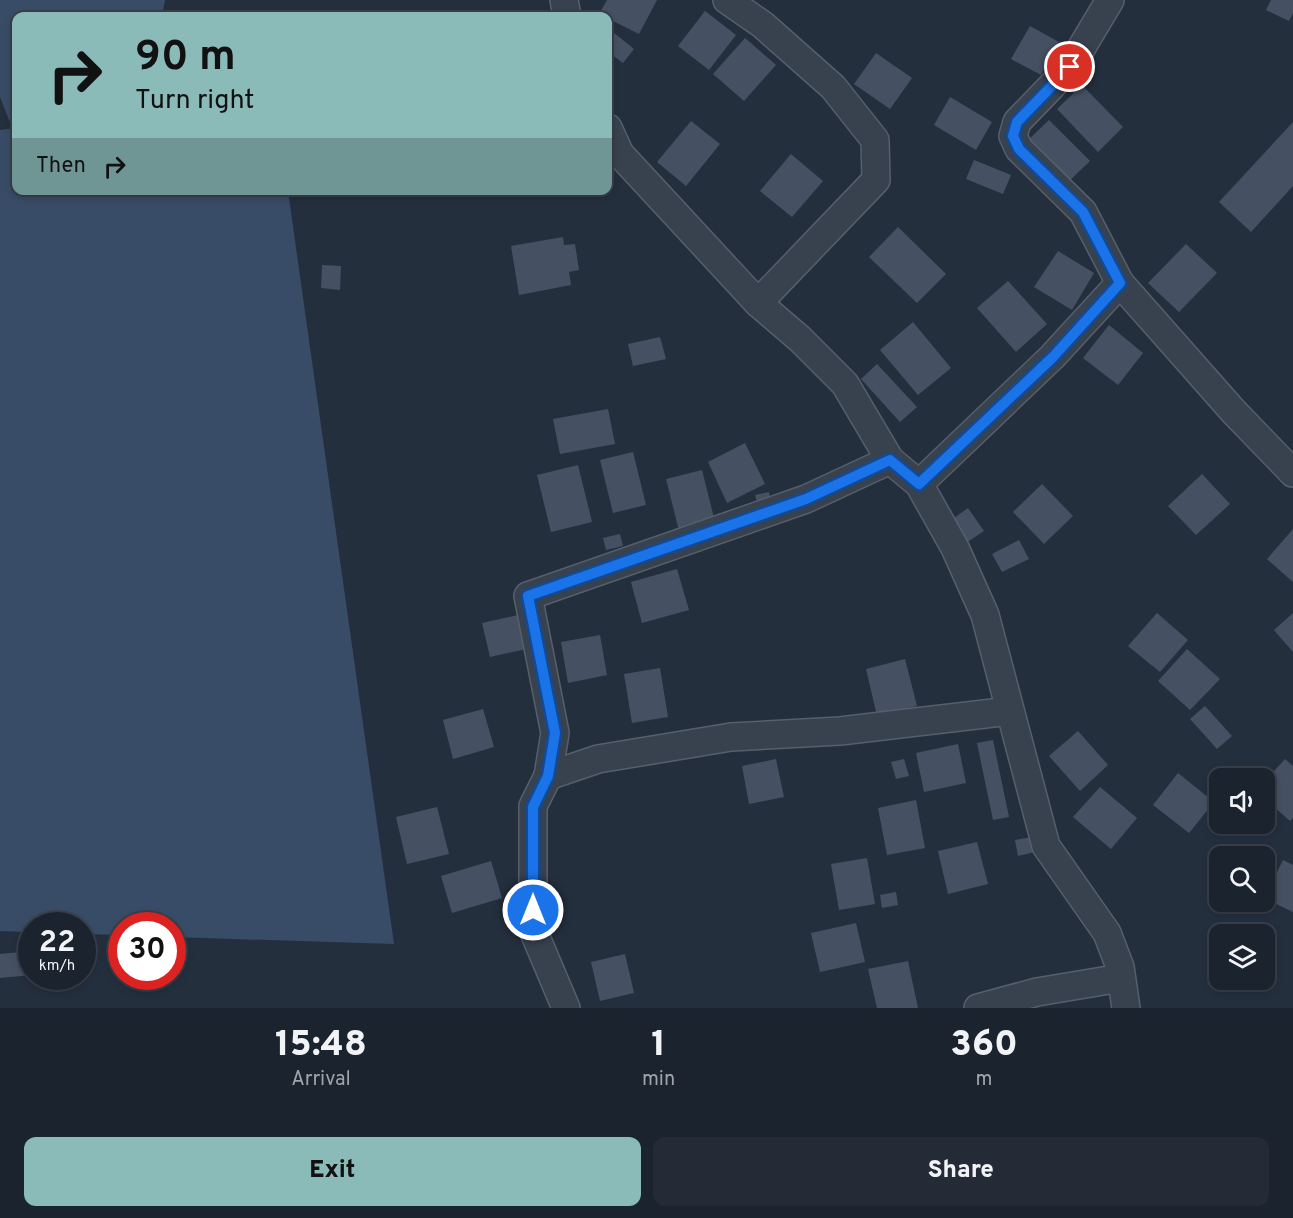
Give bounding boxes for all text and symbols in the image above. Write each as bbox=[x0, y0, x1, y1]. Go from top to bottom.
text: 90 m bbox=[135, 32, 236, 85]
icon: right bbox=[36, 36, 114, 114]
pin bbox=[1044, 41, 1095, 92]
icon: arrive bbox=[1053, 50, 1086, 83]
text: Turn right bbox=[135, 84, 254, 118]
icon: right bbox=[98, 150, 131, 183]
text: Then bbox=[36, 153, 86, 180]
map controls bbox=[1209, 768, 1275, 990]
button: sound bbox=[1209, 768, 1275, 834]
button: search bbox=[1209, 846, 1275, 912]
position arrow bbox=[501, 878, 565, 942]
speed limit sign: 30 bbox=[108, 912, 186, 990]
button: layers bbox=[1209, 924, 1275, 990]
text: 22 bbox=[39, 925, 75, 962]
text: km/h bbox=[39, 957, 75, 976]
text: 15:48 bbox=[275, 1023, 367, 1069]
text: 1 bbox=[651, 1023, 666, 1069]
text: 360 bbox=[950, 1023, 1018, 1069]
text: Arrival bbox=[291, 1067, 351, 1093]
text: min bbox=[642, 1067, 675, 1093]
text: m bbox=[976, 1067, 993, 1093]
button: Exit bbox=[24, 1137, 641, 1206]
button: Share bbox=[653, 1137, 1269, 1206]

